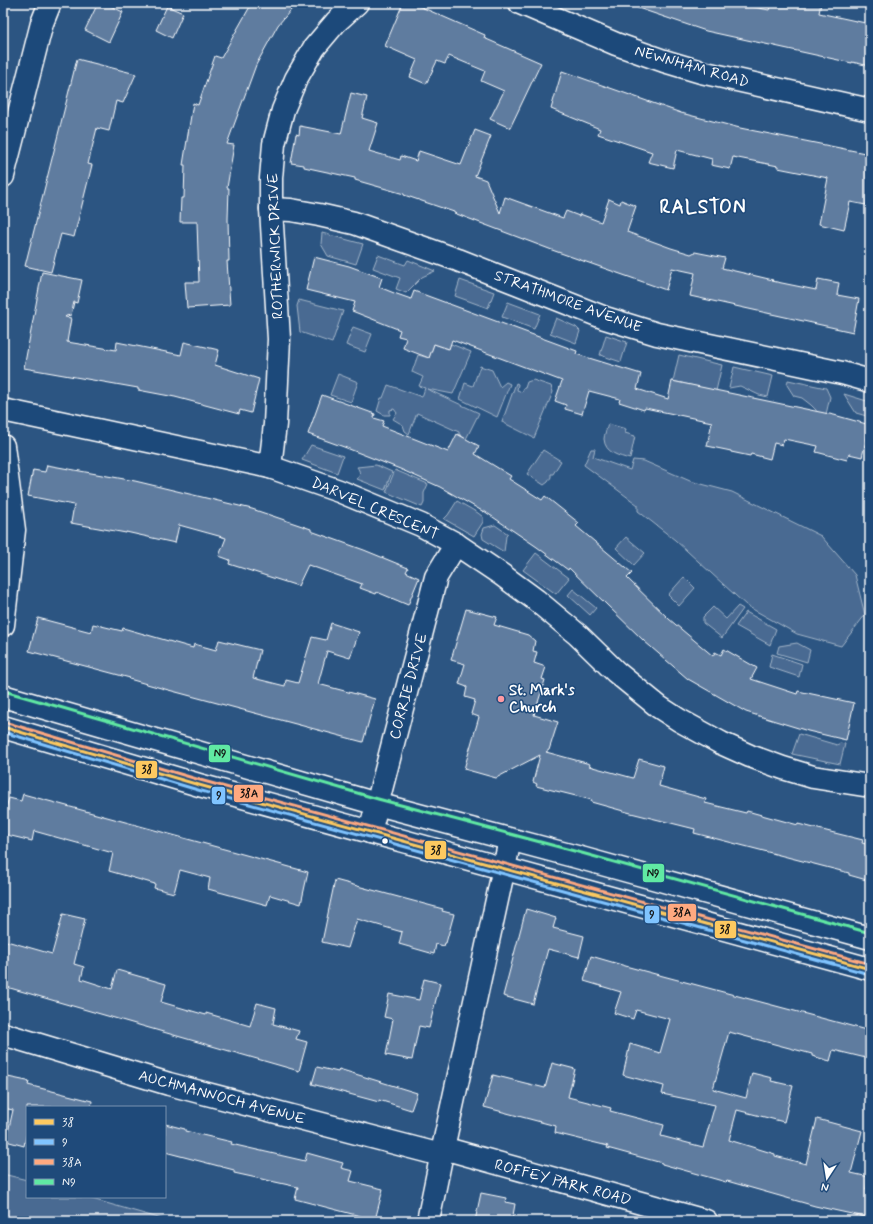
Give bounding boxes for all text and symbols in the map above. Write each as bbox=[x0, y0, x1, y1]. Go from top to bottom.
street label: NEWNHAM ROAD bbox=[632, 41, 751, 93]
street label: ROTHERWICK DRIVE bbox=[263, 172, 289, 319]
district label: RALSTON bbox=[659, 195, 747, 220]
street label: STRATHMORE AVENUE bbox=[491, 266, 644, 338]
street label: DARVEL CRESCENT bbox=[308, 473, 442, 545]
street label: CORRIE DRIVE bbox=[385, 630, 433, 742]
place label: St. Mark's Church bbox=[509, 681, 575, 718]
marker: St. Mark's Church bbox=[496, 694, 506, 704]
line badge: N9 bbox=[208, 744, 231, 763]
text: N9 bbox=[214, 747, 227, 761]
line badge: 38 bbox=[135, 760, 158, 779]
text: 38 bbox=[142, 763, 153, 777]
line badge: 38A bbox=[233, 784, 264, 803]
line badge: 9 bbox=[211, 786, 226, 805]
text: 38A bbox=[240, 787, 258, 801]
text: 9 bbox=[216, 789, 222, 803]
unlabelled marker bbox=[380, 836, 390, 846]
line badge: 38 bbox=[424, 840, 447, 860]
text: 38 bbox=[431, 844, 442, 858]
line badge: N9 bbox=[642, 863, 665, 883]
text: N9 bbox=[647, 867, 660, 881]
line badge: 38A bbox=[667, 903, 697, 922]
line badge: 9 bbox=[644, 905, 660, 924]
text: 38A bbox=[673, 906, 691, 920]
text: 9 bbox=[649, 908, 655, 922]
line badge: 38 bbox=[714, 920, 737, 939]
text: 38 bbox=[720, 923, 731, 937]
street label: AUCHMANNOCH AVENUE bbox=[136, 1066, 308, 1130]
legend bbox=[26, 1106, 166, 1198]
text: 38 bbox=[62, 1115, 74, 1131]
text: 9 bbox=[62, 1135, 68, 1151]
text: 38A bbox=[62, 1155, 82, 1171]
street label: ROFFEY PARK ROAD bbox=[492, 1155, 633, 1211]
north arrow bbox=[807, 1158, 847, 1198]
text: N9 bbox=[62, 1175, 76, 1191]
text: N bbox=[820, 1179, 830, 1194]

